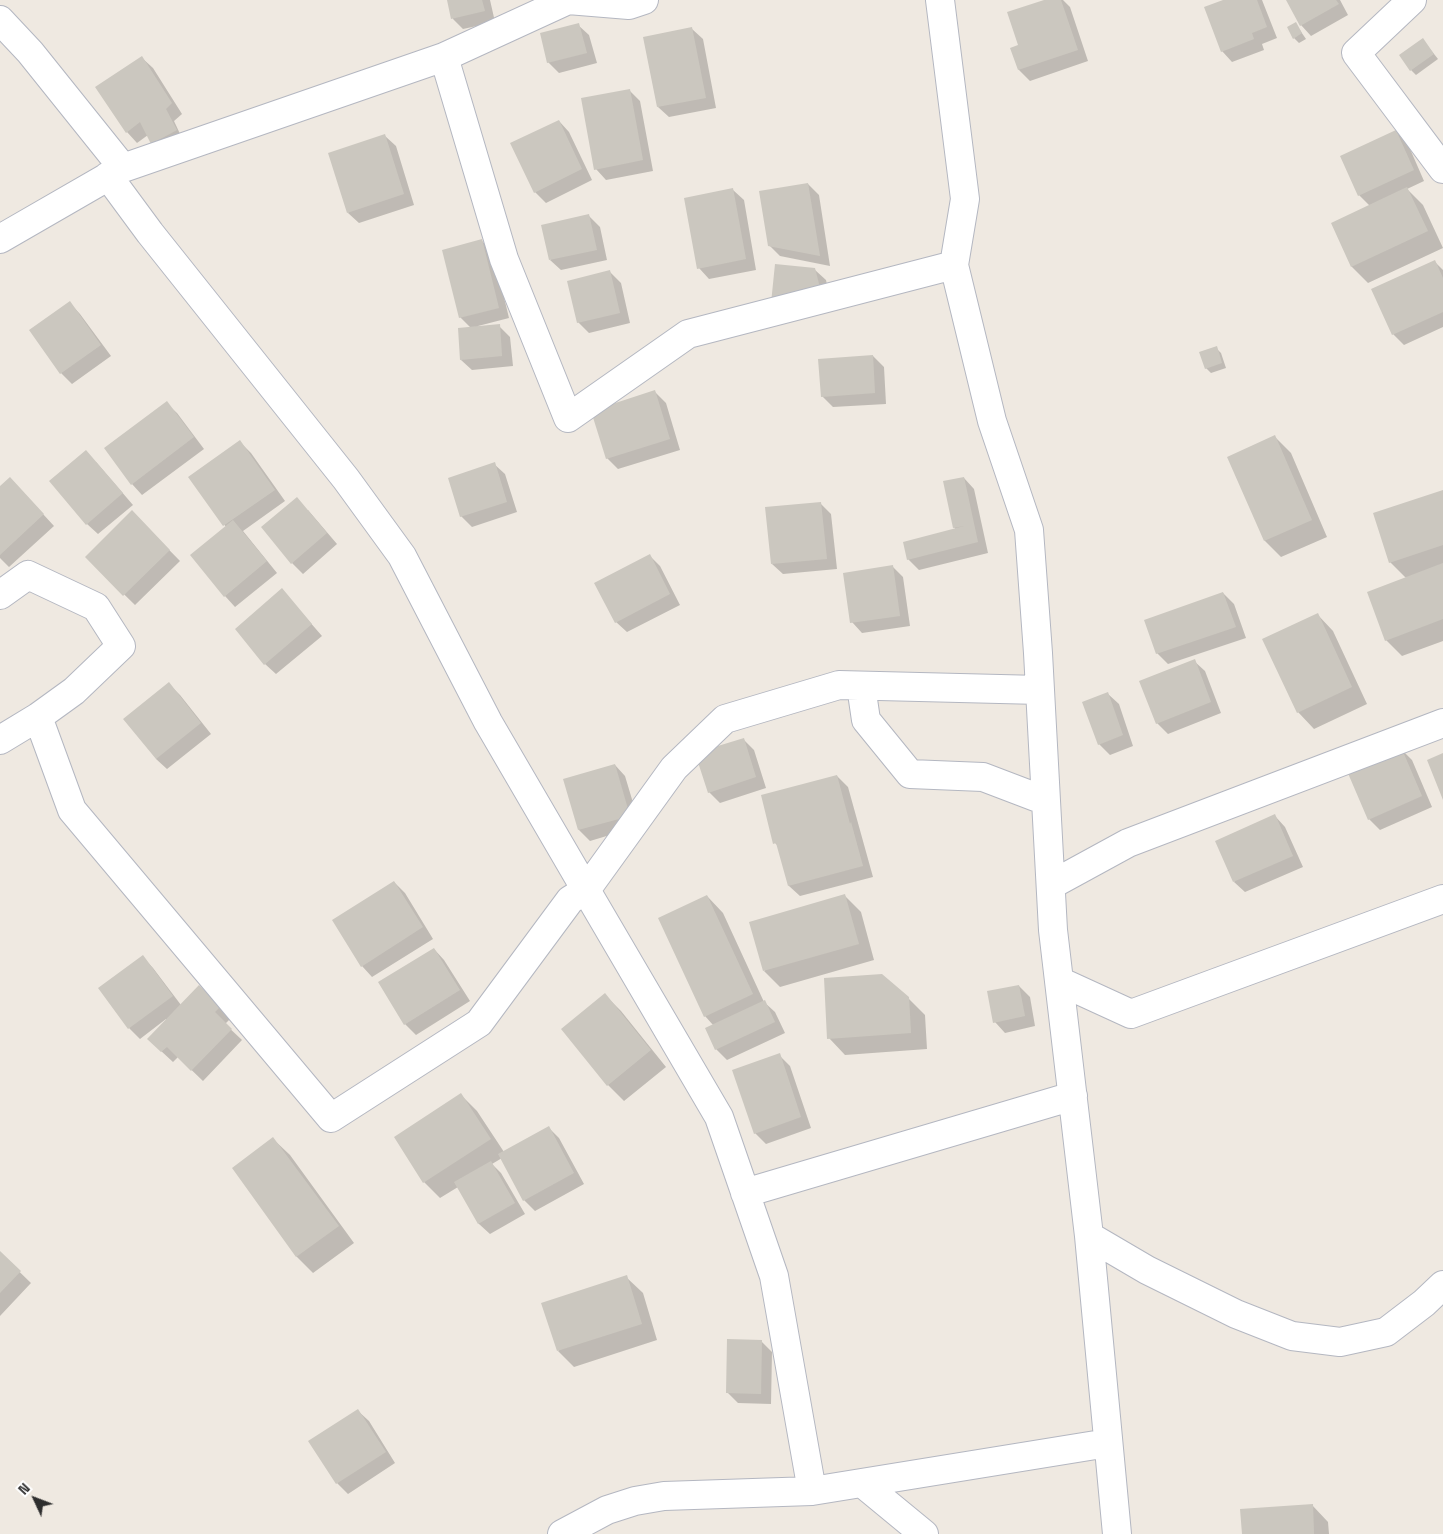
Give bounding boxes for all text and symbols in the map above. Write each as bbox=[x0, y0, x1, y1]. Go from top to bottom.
north arrow bbox=[10, 1474, 60, 1524]
text: N bbox=[14, 1479, 34, 1498]

